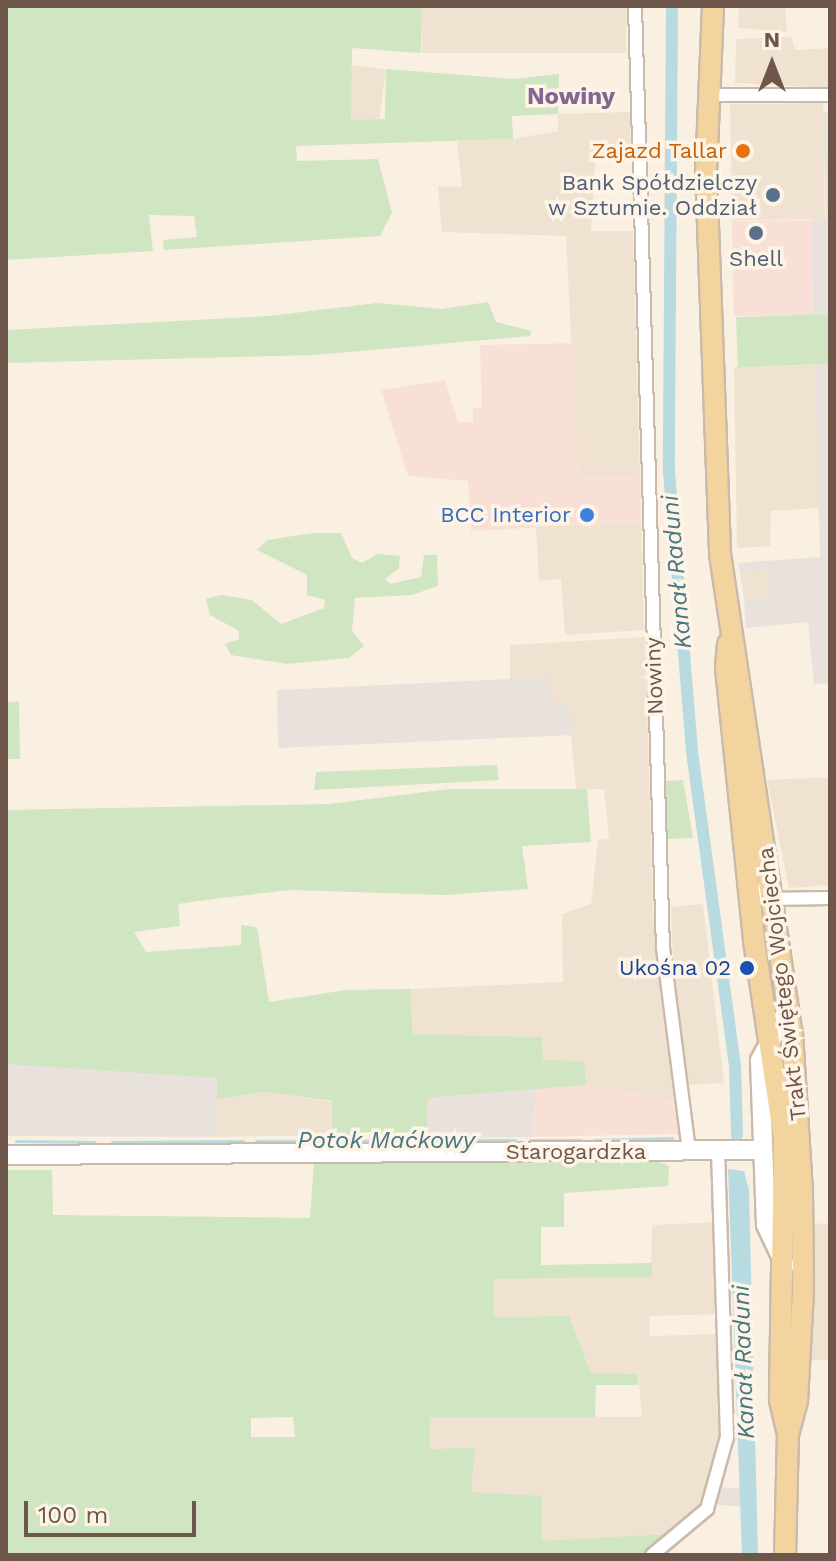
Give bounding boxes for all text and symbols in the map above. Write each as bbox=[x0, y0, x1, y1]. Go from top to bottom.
north arrow bbox=[732, 24, 812, 104]
text: N bbox=[764, 27, 780, 52]
district label: Nowiny bbox=[527, 83, 615, 111]
place label: Zajazd Tallar bbox=[591, 138, 727, 164]
marker: Zajazd Tallar bbox=[734, 142, 752, 160]
place label: Bank Spółdzielczy w Sztumie. Oddział bbox=[547, 169, 757, 220]
marker: Bank Spółdzielczy w Sztumie. Oddział bbox=[764, 186, 782, 204]
marker: Shell bbox=[747, 224, 765, 242]
place label: Shell bbox=[729, 246, 783, 272]
water label: Kanał Raduni bbox=[656, 494, 698, 650]
place label: BCC Interior bbox=[440, 502, 571, 528]
marker: BCC Interior bbox=[578, 506, 596, 524]
street label: Nowiny bbox=[639, 637, 669, 715]
street label: Trakt Świętego Wojciecha bbox=[752, 846, 812, 1122]
place label: Ukośna 02 bbox=[619, 955, 731, 981]
marker: Ukośna 02 bbox=[738, 959, 756, 977]
water label: Potok Maćkowy bbox=[297, 1127, 475, 1155]
street label: Starogardzka bbox=[506, 1139, 646, 1165]
water label: Kanał Raduni bbox=[727, 1285, 761, 1439]
scale bar bbox=[28, 1485, 200, 1535]
text: 100 m bbox=[38, 1501, 108, 1529]

